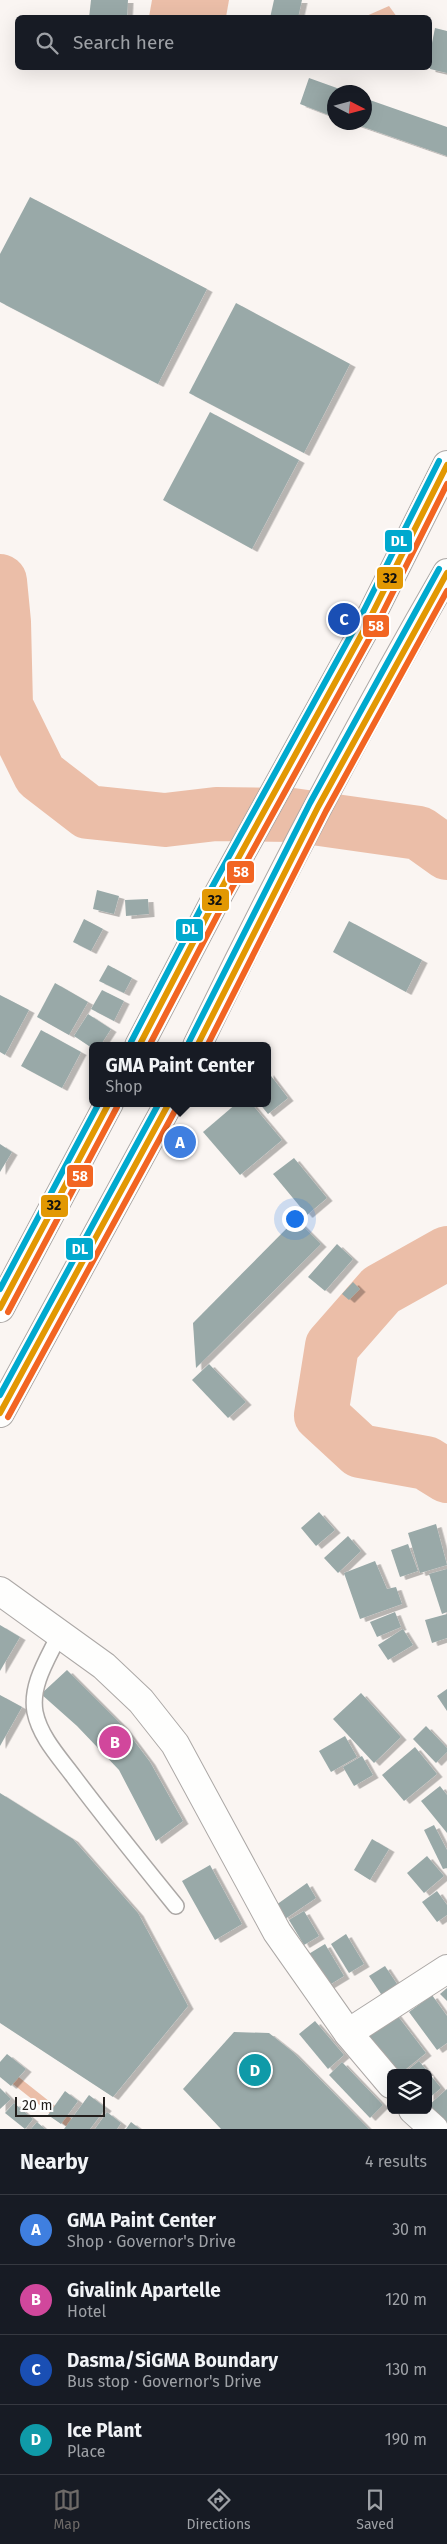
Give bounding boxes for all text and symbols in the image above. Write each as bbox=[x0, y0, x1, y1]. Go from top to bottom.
search box bbox=[15, 15, 432, 70]
icon: search bbox=[33, 29, 61, 57]
text: Search here bbox=[73, 31, 174, 54]
north arrow bbox=[327, 85, 372, 130]
line badge: DL bbox=[384, 529, 413, 553]
text: DL bbox=[391, 533, 407, 550]
line badge: 32 bbox=[376, 566, 404, 590]
text: 32 bbox=[382, 570, 397, 587]
pin: C bbox=[328, 600, 360, 638]
line badge: 58 bbox=[362, 614, 390, 638]
text: 58 bbox=[368, 618, 384, 635]
line badge: 58 bbox=[226, 860, 255, 884]
text: 58 bbox=[233, 864, 249, 881]
line badge: 32 bbox=[201, 888, 230, 912]
text: 32 bbox=[207, 892, 222, 909]
line badge: DL bbox=[175, 918, 204, 942]
text: DL bbox=[182, 921, 198, 938]
popup bbox=[89, 1042, 271, 1107]
text: GMA Paint Center bbox=[106, 1054, 254, 1077]
text: Shop bbox=[106, 1077, 142, 1096]
pin: A bbox=[164, 1123, 196, 1161]
line badge: 58 bbox=[66, 1164, 94, 1188]
text: 58 bbox=[72, 1168, 88, 1185]
line badge: 32 bbox=[40, 1194, 69, 1218]
text: 32 bbox=[46, 1197, 61, 1214]
your location bbox=[282, 1206, 308, 1232]
line badge: DL bbox=[65, 1237, 94, 1261]
text: DL bbox=[72, 1241, 88, 1258]
pin: B bbox=[99, 1723, 131, 1761]
pin: D bbox=[239, 2051, 271, 2089]
map controls bbox=[387, 2069, 432, 2114]
button: layers bbox=[387, 2069, 432, 2114]
scale bar bbox=[15, 2094, 105, 2117]
text: 20 m bbox=[22, 2097, 52, 2114]
text: Nearby bbox=[20, 2149, 88, 2175]
text: 4 results bbox=[365, 2152, 427, 2171]
text: GMA Paint Center bbox=[67, 2209, 216, 2232]
text: A bbox=[31, 2220, 41, 2239]
text: 30 m bbox=[392, 2220, 427, 2239]
text: Shop · Governor's Drive bbox=[67, 2232, 236, 2251]
text: Givalink Apartelle bbox=[67, 2279, 221, 2302]
text: B bbox=[31, 2290, 41, 2309]
text: 120 m bbox=[385, 2290, 427, 2309]
text: Hotel bbox=[67, 2302, 106, 2321]
text: Dasma/SiGMA Boundary bbox=[67, 2349, 278, 2372]
text: C bbox=[31, 2360, 41, 2379]
text: 130 m bbox=[385, 2360, 427, 2379]
text: Bus stop · Governor's Drive bbox=[67, 2372, 262, 2391]
text: Ice Plant bbox=[67, 2419, 142, 2442]
text: D bbox=[31, 2430, 41, 2449]
text: 190 m bbox=[385, 2430, 427, 2449]
text: Place bbox=[67, 2442, 106, 2461]
tab: Map bbox=[53, 2486, 81, 2533]
tab: Directions bbox=[186, 2486, 251, 2533]
tab: Saved bbox=[356, 2486, 394, 2533]

